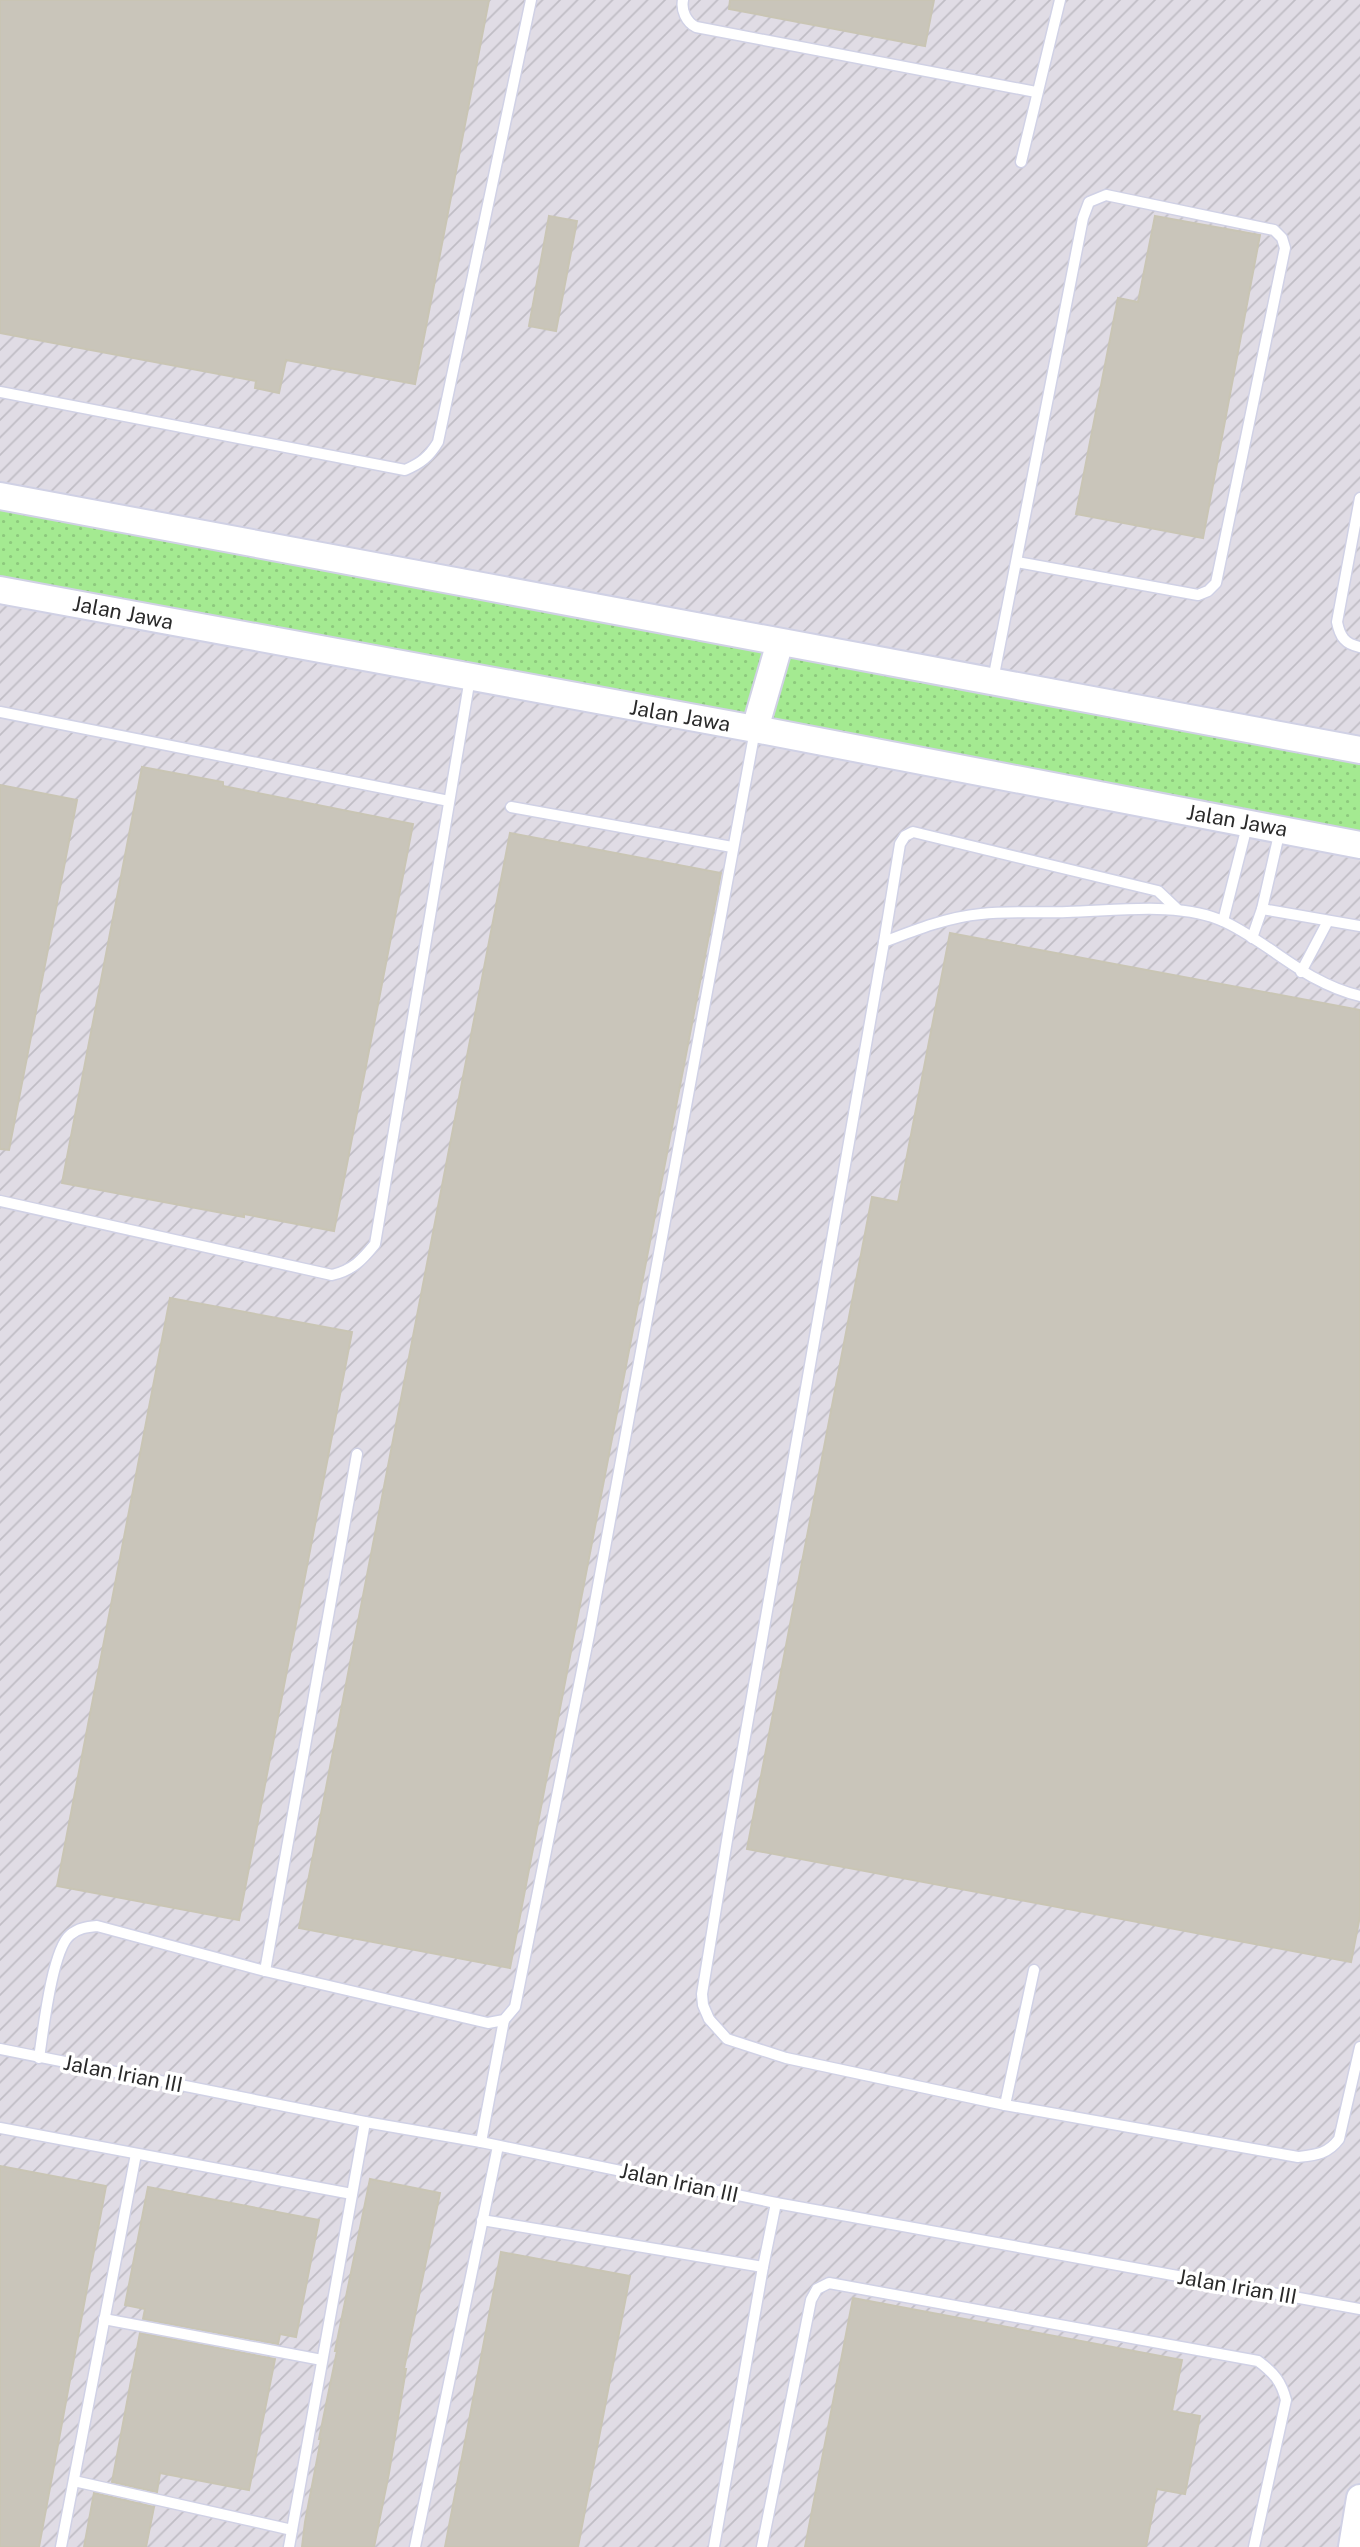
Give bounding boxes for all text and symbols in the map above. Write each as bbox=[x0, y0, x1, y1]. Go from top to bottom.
street label: Jalan Jawa bbox=[71, 591, 176, 635]
street label: Jalan Jawa bbox=[628, 694, 732, 737]
street label: Jalan Jawa bbox=[1185, 799, 1289, 842]
street label: Jalan Irian III bbox=[61, 2050, 185, 2097]
street label: Jalan Irian III bbox=[617, 2158, 741, 2207]
street label: Jalan Irian III bbox=[1175, 2264, 1299, 2309]

